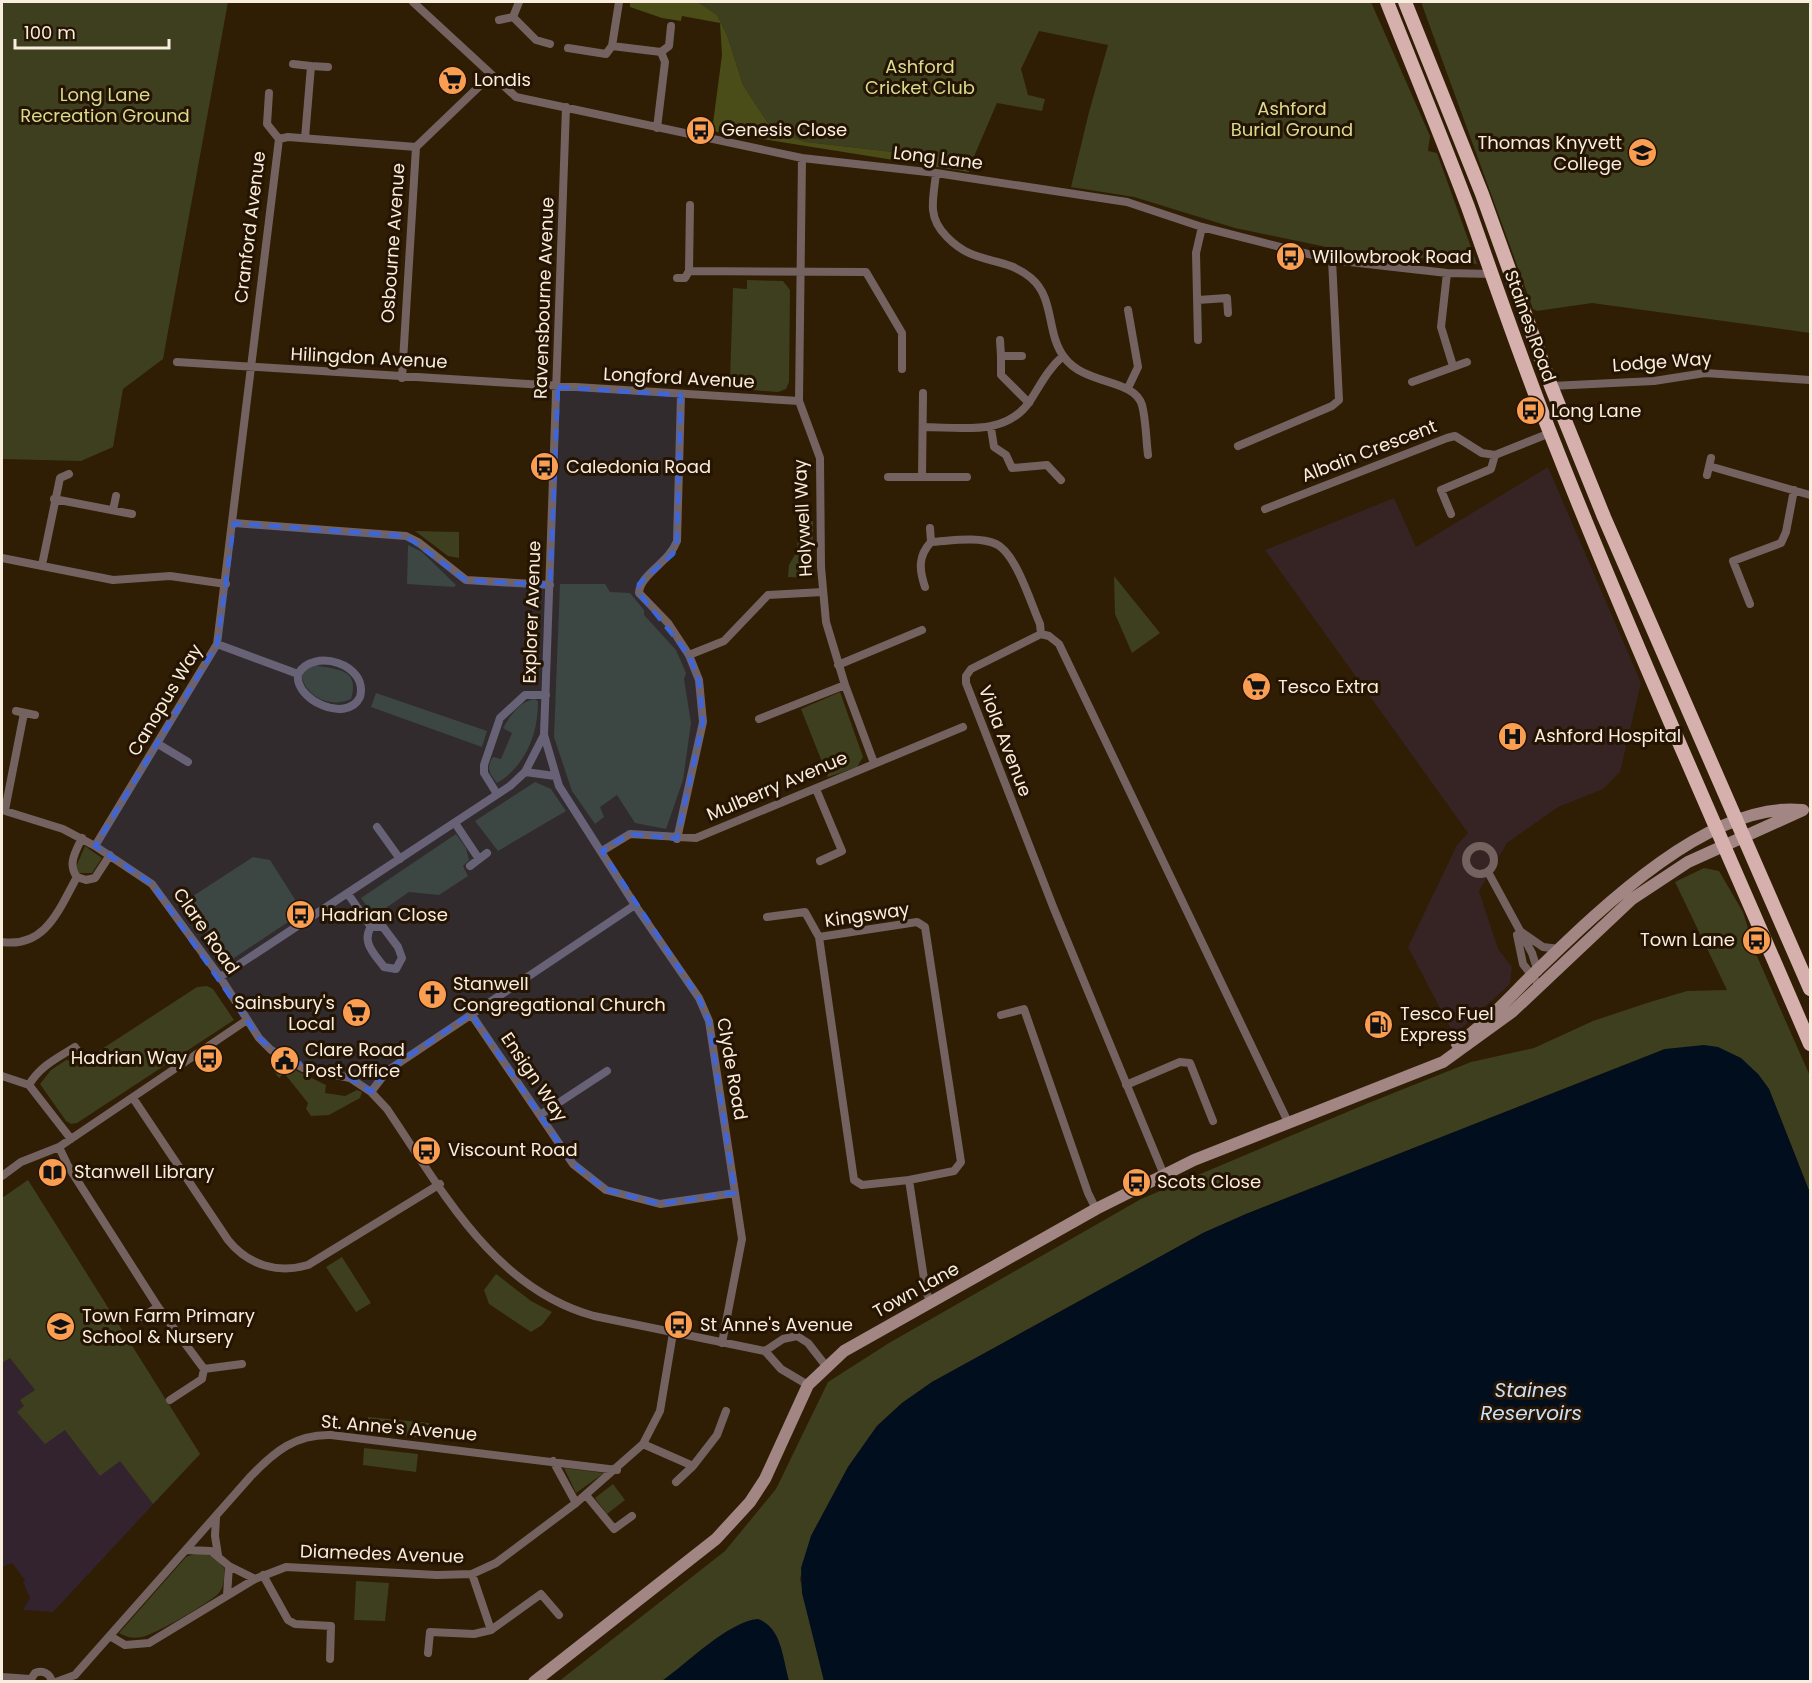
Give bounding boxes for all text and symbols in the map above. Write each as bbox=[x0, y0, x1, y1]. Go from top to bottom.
scale bar bbox=[15, 12, 170, 50]
text: 100 m bbox=[24, 20, 76, 45]
park label: Ashford Cricket Club bbox=[865, 54, 975, 100]
supermarket icon: Londis bbox=[437, 64, 469, 96]
place label: Londis bbox=[474, 67, 531, 92]
park label: Long Lane Recreation Ground bbox=[20, 82, 190, 128]
park label: Ashford Burial Ground bbox=[1231, 96, 1353, 142]
bus stop icon: Genesis Close bbox=[684, 114, 716, 146]
place label: Genesis Close bbox=[721, 117, 847, 142]
place label: Thomas Knyvett College bbox=[1478, 130, 1622, 176]
school or university icon: Thomas Knyvett College bbox=[1627, 137, 1659, 169]
street label: Long Lane bbox=[892, 140, 984, 175]
street label: Cranford Avenue bbox=[228, 149, 271, 304]
street label: Osbourne Avenue bbox=[374, 162, 411, 324]
street label: Ravensbourne Avenue bbox=[527, 196, 560, 400]
bus stop icon: Willowbrook Road bbox=[1275, 241, 1307, 273]
place label: Willowbrook Road bbox=[1312, 244, 1472, 269]
street label: Staines Road bbox=[1499, 266, 1562, 385]
street label: Hilingdon Avenue bbox=[290, 341, 448, 374]
street label: Lodge Way bbox=[1611, 346, 1712, 377]
street label: Longford Avenue bbox=[603, 361, 755, 394]
bus stop icon: Long Lane bbox=[1514, 395, 1546, 427]
place label: Long Lane bbox=[1551, 398, 1641, 423]
street label: Albain Crescent bbox=[1298, 413, 1440, 488]
bus stop icon: Caledonia Road bbox=[529, 451, 561, 483]
place label: Caledonia Road bbox=[566, 454, 711, 479]
street label: Holywell Way bbox=[787, 458, 818, 578]
street label: Explorer Avenue bbox=[517, 540, 546, 684]
street label: Canopus Way bbox=[121, 639, 208, 761]
supermarket icon: Tesco Extra bbox=[1241, 671, 1273, 703]
place label: Tesco Extra bbox=[1278, 674, 1379, 699]
street label: Viola Avenue bbox=[973, 682, 1038, 800]
hospital icon: Ashford Hospital bbox=[1497, 720, 1529, 752]
place label: Ashford Hospital bbox=[1534, 723, 1681, 748]
street label: Mulberry Avenue bbox=[703, 745, 851, 826]
street label: Clare Road bbox=[167, 883, 245, 979]
street label: Kingsway bbox=[823, 896, 911, 933]
bus stop icon: Hadrian Close bbox=[284, 899, 316, 931]
place label: Hadrian Close bbox=[321, 902, 448, 927]
bus stop icon: Town Lane bbox=[1740, 924, 1772, 956]
place label: Town Lane bbox=[1640, 927, 1735, 952]
place label: Stanwell Congregational Church bbox=[453, 971, 666, 1017]
church icon: Stanwell Congregational Church bbox=[416, 978, 448, 1010]
place label: Sainsbury's Local bbox=[234, 990, 335, 1036]
supermarket icon: Sainsbury's Local bbox=[340, 997, 372, 1029]
place label: Tesco Fuel Express bbox=[1400, 1001, 1494, 1047]
fuel station icon: Tesco Fuel Express bbox=[1363, 1008, 1395, 1040]
street label: Clyde Road bbox=[711, 1016, 754, 1122]
street label: Ensign Way bbox=[495, 1027, 574, 1126]
place label: Clare Road Post Office bbox=[305, 1037, 405, 1083]
bus stop icon: Hadrian Way bbox=[192, 1042, 224, 1074]
public building icon: Clare Road Post Office bbox=[268, 1044, 300, 1076]
place label: Hadrian Way bbox=[71, 1045, 187, 1070]
bus stop icon: Viscount Road bbox=[411, 1134, 443, 1166]
place label: Viscount Road bbox=[448, 1137, 578, 1162]
library icon: Stanwell Library bbox=[37, 1156, 69, 1188]
place label: Stanwell Library bbox=[74, 1159, 215, 1184]
bus stop icon: Scots Close bbox=[1120, 1166, 1152, 1198]
place label: Scots Close bbox=[1157, 1169, 1261, 1194]
street label: Town Lane bbox=[868, 1256, 963, 1324]
place label: Town Farm Primary School & Nursery bbox=[82, 1303, 255, 1349]
bus stop icon: St Anne's Avenue bbox=[663, 1309, 695, 1341]
school or university icon: Town Farm Primary School & Nursery bbox=[45, 1310, 77, 1342]
place label: St Anne's Avenue bbox=[700, 1312, 853, 1337]
water label: Staines Reservoirs bbox=[1480, 1376, 1582, 1427]
street label: St. Anne's Avenue bbox=[320, 1408, 478, 1447]
street label: Diamedes Avenue bbox=[300, 1538, 464, 1569]

